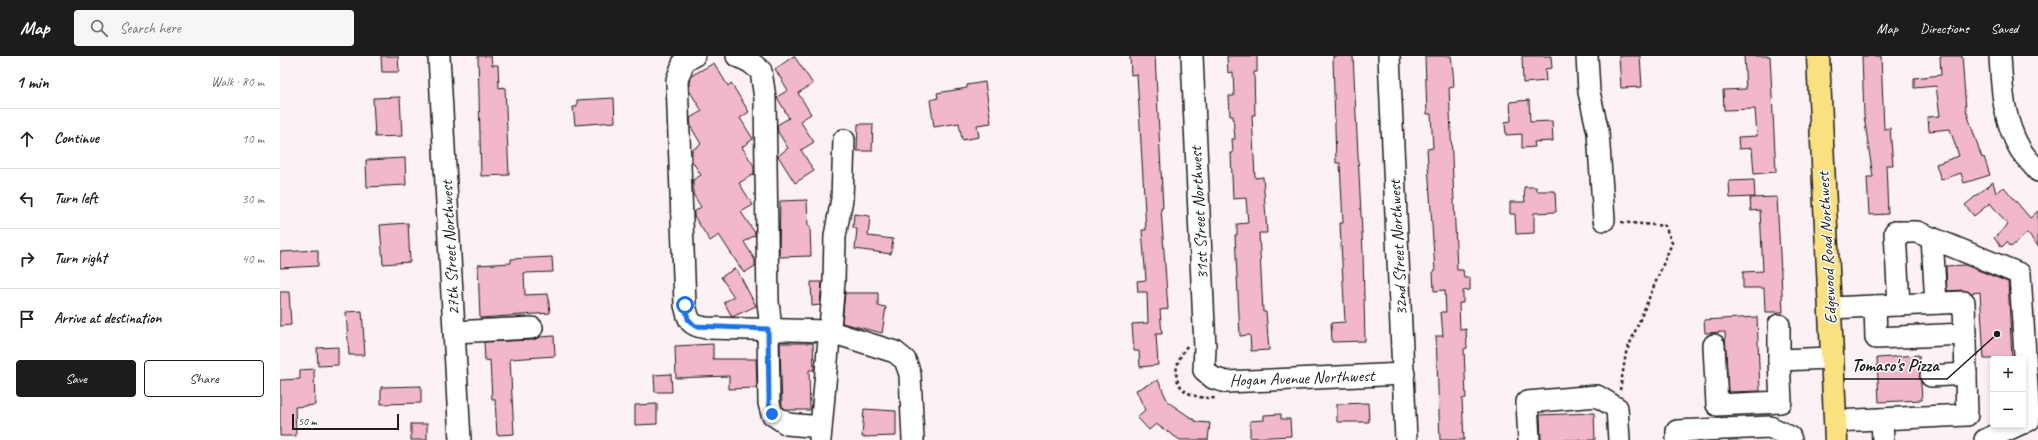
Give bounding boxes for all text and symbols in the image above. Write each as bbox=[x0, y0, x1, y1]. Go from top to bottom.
search box bbox=[74, 10, 354, 46]
text: Map bbox=[20, 16, 50, 40]
icon: search bbox=[88, 17, 110, 39]
text: Search here bbox=[120, 19, 181, 38]
text: Map bbox=[1877, 20, 1898, 37]
text: Directions bbox=[1920, 20, 1969, 37]
text: Saved bbox=[1991, 20, 2018, 37]
text: 1 min bbox=[16, 72, 49, 93]
text: Walk · 80 m bbox=[211, 74, 264, 90]
icon: ahead bbox=[16, 128, 38, 150]
text: Continue bbox=[54, 129, 99, 148]
text: 10 m bbox=[242, 131, 264, 147]
street label: 31st Street Northwest bbox=[1185, 144, 1213, 280]
street label: Edgewood Road Northwest bbox=[1812, 169, 1841, 325]
street label: 32nd Street Northwest bbox=[1384, 177, 1412, 316]
street label: 27th Street Northwest bbox=[436, 178, 464, 316]
icon: left bbox=[16, 188, 38, 210]
text: Turn left bbox=[54, 189, 97, 208]
text: 30 m bbox=[242, 191, 264, 207]
icon: right bbox=[16, 248, 38, 270]
text: Turn right bbox=[54, 249, 107, 268]
text: 40 m bbox=[242, 251, 264, 267]
route start bbox=[676, 296, 694, 314]
icon: arrive bbox=[16, 308, 38, 330]
text: Arrive at destination bbox=[54, 309, 161, 328]
callout: Tomaso's Pizza bbox=[1844, 349, 1947, 379]
text: Tomaso's Pizza bbox=[1851, 354, 1940, 376]
map controls bbox=[1990, 356, 2026, 428]
button: + bbox=[1990, 356, 2026, 392]
button: Save bbox=[16, 360, 136, 397]
button: Share bbox=[144, 360, 264, 397]
street label: Hogan Avenue Northwest bbox=[1229, 365, 1377, 391]
button: − bbox=[1990, 392, 2026, 428]
route end bbox=[763, 405, 781, 423]
scale bar bbox=[292, 412, 399, 431]
text: 50 m bbox=[298, 414, 317, 428]

